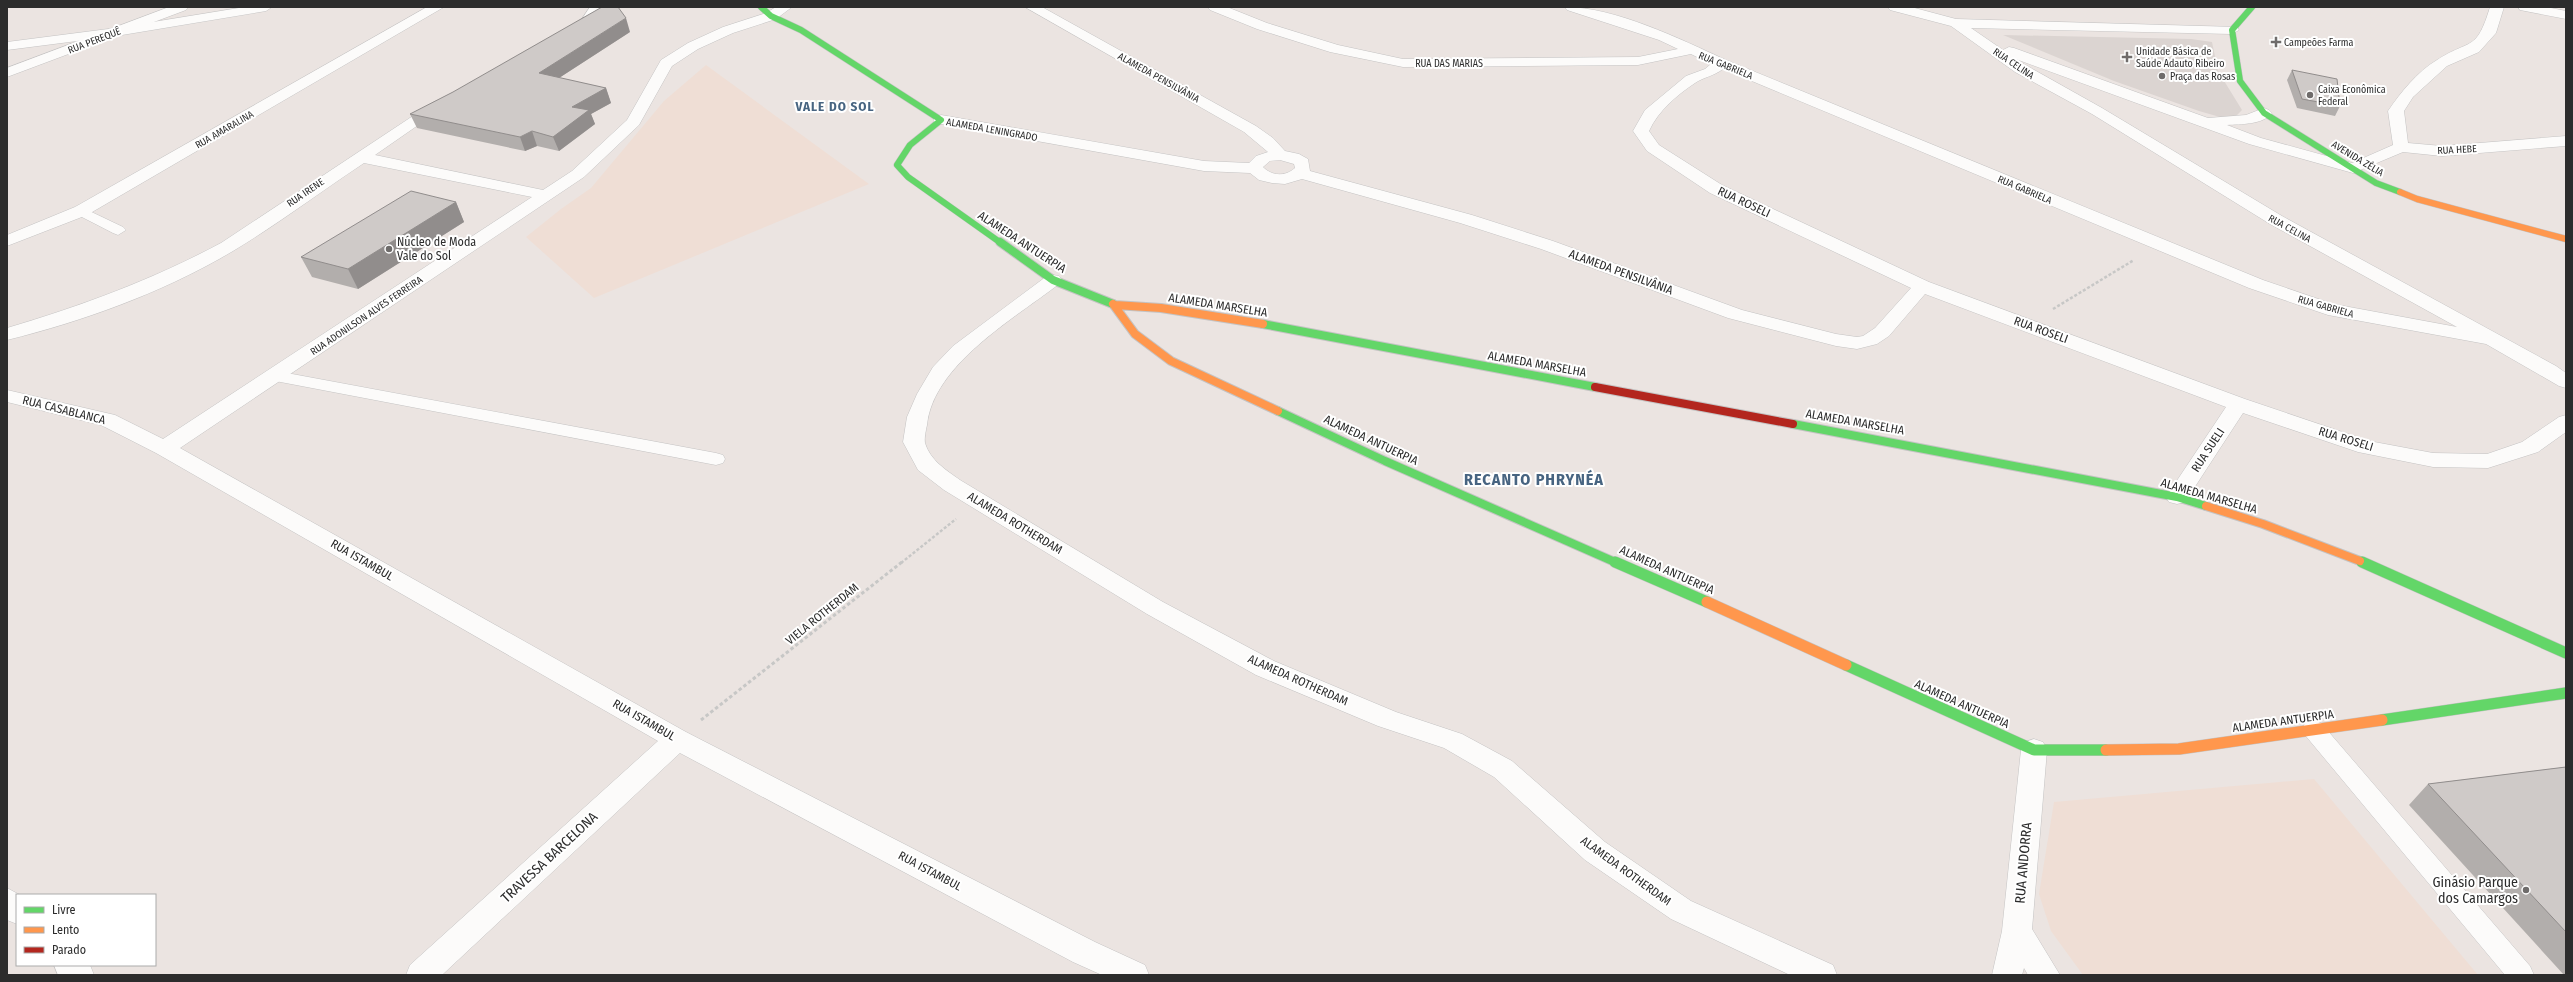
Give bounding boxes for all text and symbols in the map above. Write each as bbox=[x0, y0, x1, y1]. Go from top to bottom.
street label: RUA PEREQUÊ bbox=[66, 24, 123, 56]
marker: Campeões Farma bbox=[2271, 37, 2281, 47]
place label: Campeões Farma bbox=[2284, 37, 2354, 49]
street label: RUA CELINA bbox=[1991, 46, 2037, 82]
place label: Unidade Básica de Saúde Adauto Ribeiro bbox=[2136, 46, 2224, 70]
street label: ALAMEDA PENSILVÂNIA bbox=[1116, 50, 1203, 106]
street label: RUA GABRIELA bbox=[1697, 50, 1755, 83]
marker: Unidade Básica de Saúde Adauto Ribeiro bbox=[2121, 51, 2133, 63]
street label: RUA DAS MARIAS bbox=[1415, 58, 1483, 70]
marker: Praça das Rosas bbox=[2157, 71, 2167, 81]
place label: Praça das Rosas bbox=[2170, 71, 2235, 83]
place label: Caixa Econômica Federal bbox=[2318, 84, 2386, 108]
marker: Caixa Econômica Federal bbox=[2305, 90, 2315, 100]
district label: VALE DO SOL bbox=[794, 99, 875, 114]
street label: RUA AMARALINA bbox=[193, 108, 256, 151]
street label: ALAMEDA LENINGRADO bbox=[945, 116, 1038, 144]
street label: AVENIDA ZÉLIA bbox=[2329, 137, 2387, 179]
street label: RUA HEBE bbox=[2437, 143, 2477, 157]
street label: RUA GABRIELA bbox=[1996, 173, 2054, 207]
street label: RUA IRENE bbox=[285, 176, 327, 210]
street label: RUA ROSELI bbox=[1715, 184, 1773, 220]
street label: ALAMEDA ANTUERPIA bbox=[975, 208, 1069, 276]
street label: RUA CELINA bbox=[2266, 212, 2314, 246]
place label: Núcleo de Moda Vale do Sol bbox=[397, 235, 476, 263]
marker: Núcleo de Moda Vale do Sol bbox=[384, 244, 394, 254]
street label: ALAMEDA PENSILVÂNIA bbox=[1567, 246, 1676, 298]
street label: RUA ADONILSON ALVES FERREIRA bbox=[308, 273, 426, 358]
street label: ALAMEDA MARSELHA bbox=[1168, 290, 1269, 320]
street label: RUA GABRIELA bbox=[2296, 293, 2356, 321]
street label: RUA ROSELI bbox=[2012, 314, 2070, 346]
street label: ALAMEDA MARSELHA bbox=[1487, 348, 1588, 380]
street label: RUA CASABLANCA bbox=[21, 393, 108, 427]
street label: ALAMEDA MARSELHA bbox=[1805, 406, 1906, 438]
street label: ALAMEDA ANTUERPIA bbox=[1322, 412, 1421, 468]
street label: RUA ROSELI bbox=[2317, 424, 2375, 454]
street label: RUA SUELI bbox=[2189, 425, 2227, 475]
district label: RECANTO PHRYNÉA bbox=[1464, 469, 1604, 489]
street label: ALAMEDA MARSELHA bbox=[2159, 476, 2260, 517]
street label: ALAMEDA ROTHERDAM bbox=[965, 489, 1065, 557]
street label: RUA ISTAMBUL bbox=[328, 536, 396, 584]
street label: ALAMEDA ANTUERPIA bbox=[1617, 543, 1717, 597]
street label: VIELA ROTHERDAM bbox=[783, 580, 861, 648]
street label: ALAMEDA ROTHERDAM bbox=[1246, 652, 1350, 708]
street label: ALAMEDA ANTUERPIA bbox=[1912, 677, 2012, 731]
street label: RUA ISTAMBUL bbox=[610, 696, 678, 744]
street label: ALAMEDA ANTUERPIA bbox=[2231, 707, 2335, 735]
street label: TRAVESSA BARCELONA bbox=[498, 808, 601, 906]
street label: RUA ANDORRA bbox=[2011, 821, 2036, 904]
street label: ALAMEDA ROTHERDAM bbox=[1578, 834, 1674, 908]
street label: RUA ISTAMBUL bbox=[896, 848, 965, 894]
place label: Ginásio Parque dos Camargos bbox=[2432, 874, 2518, 907]
marker: Ginásio Parque dos Camargos bbox=[2521, 885, 2531, 895]
legend bbox=[16, 894, 156, 966]
text: Livre bbox=[52, 903, 76, 917]
text: Lento bbox=[52, 923, 79, 937]
text: Parado bbox=[52, 943, 86, 957]

